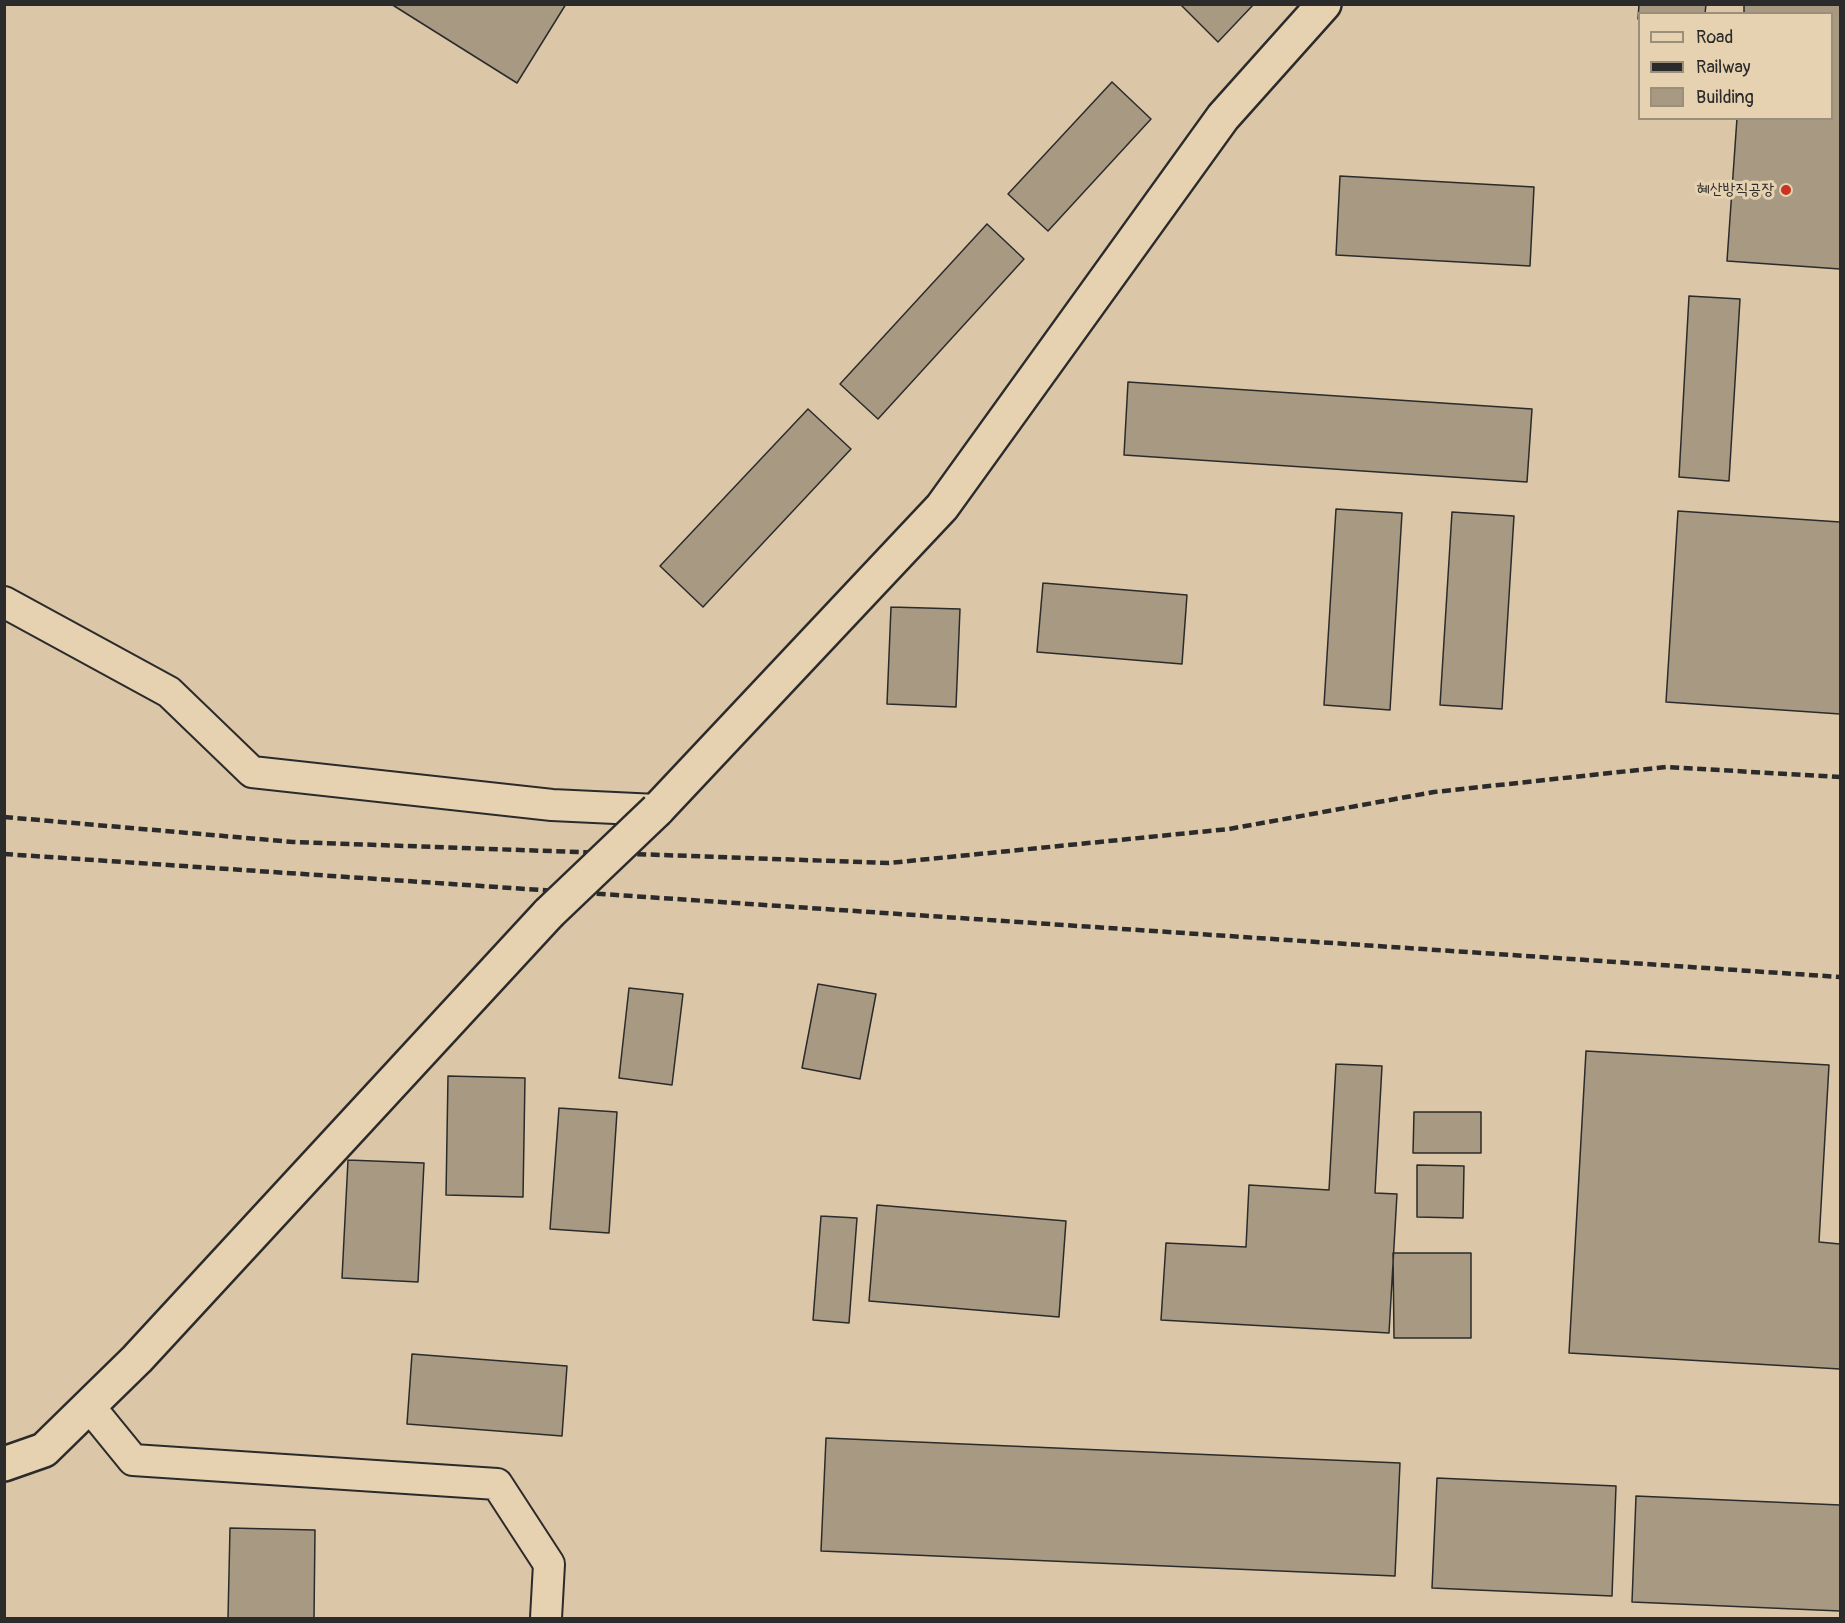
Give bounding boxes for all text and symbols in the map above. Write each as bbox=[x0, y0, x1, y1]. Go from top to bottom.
legend bbox=[1638, 12, 1833, 120]
text: Road bbox=[1696, 26, 1733, 49]
text: Railway bbox=[1696, 56, 1751, 79]
text: Building bbox=[1696, 86, 1754, 109]
place label: 혜산방직공장 bbox=[1697, 180, 1774, 200]
marker: 혜산방직공장 bbox=[1779, 183, 1793, 197]

